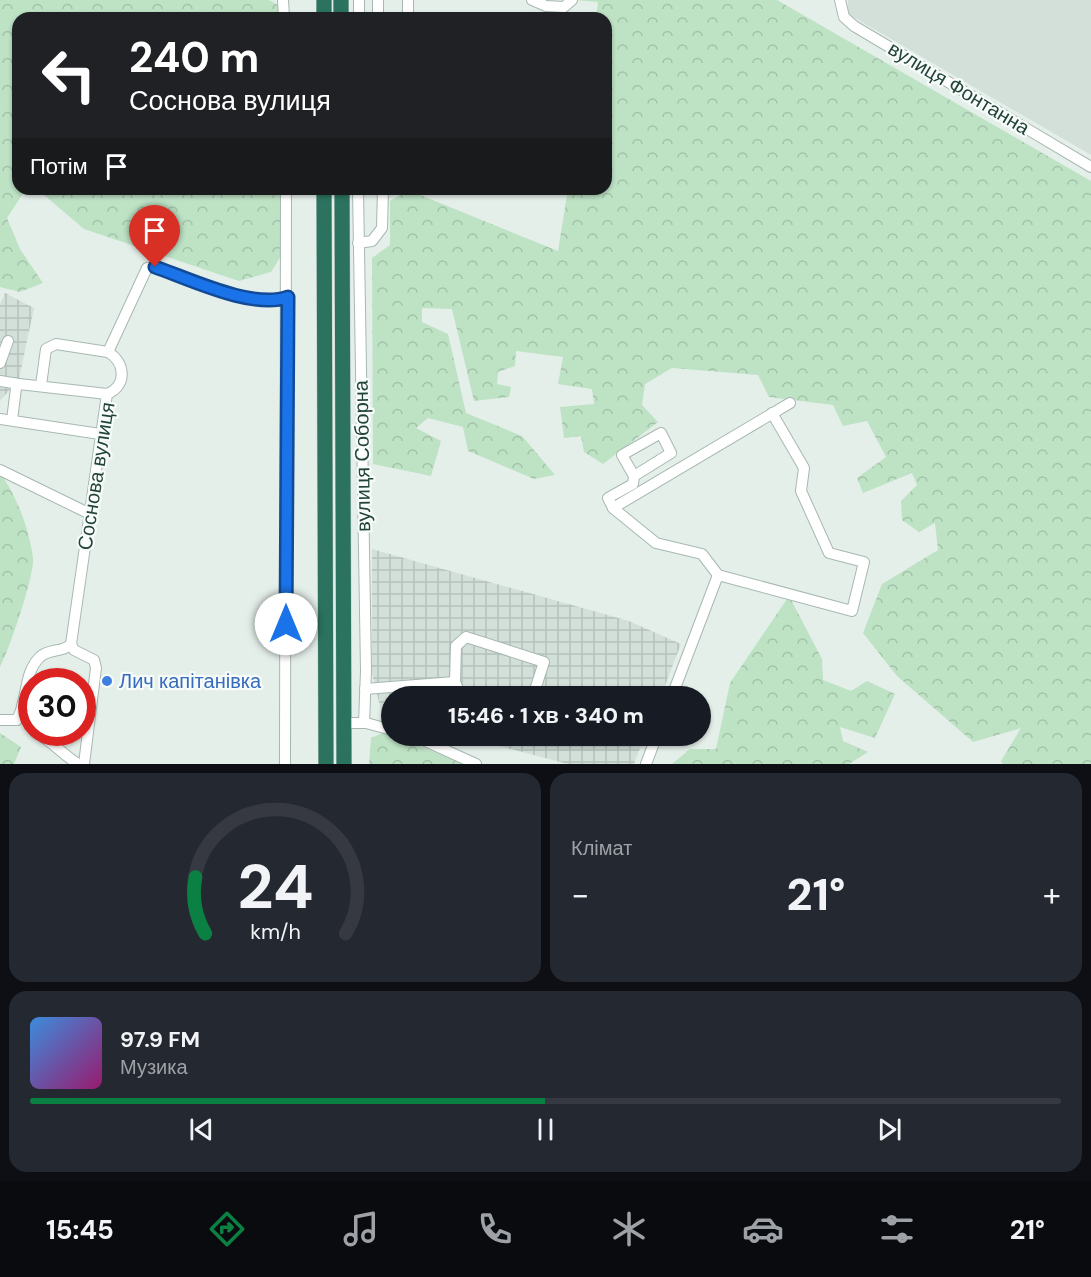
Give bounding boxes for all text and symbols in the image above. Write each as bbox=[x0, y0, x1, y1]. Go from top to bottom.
text: 240 m bbox=[129, 30, 259, 85]
street label: вулиця Фонтанна bbox=[883, 35, 1035, 141]
icon: left bbox=[30, 36, 108, 114]
text: Соснова вулиця bbox=[129, 83, 331, 118]
icon: arrive bbox=[100, 150, 133, 183]
text: Потім bbox=[30, 152, 88, 181]
pin bbox=[129, 205, 180, 267]
icon: arrive bbox=[138, 214, 171, 247]
street label: вулиця Соборна bbox=[348, 379, 376, 532]
street label: Соснова вулиця bbox=[71, 400, 121, 552]
position arrow bbox=[254, 592, 318, 656]
speed limit sign: 30 bbox=[18, 668, 96, 746]
place label: Лич капітанівка bbox=[119, 668, 262, 694]
marker: Лич капітанівка bbox=[100, 674, 114, 688]
text: 15:46 · 1 хв · 340 m bbox=[448, 701, 644, 730]
text: Клімат bbox=[571, 835, 632, 861]
text: 24 bbox=[237, 846, 313, 927]
text: 21° bbox=[786, 865, 846, 924]
text: − bbox=[571, 873, 589, 916]
text: + bbox=[1043, 873, 1061, 916]
text: km/h bbox=[250, 919, 300, 947]
text: 97.9 FM bbox=[120, 1025, 200, 1054]
text: Музика bbox=[120, 1054, 188, 1080]
icon: previous bbox=[185, 1113, 218, 1146]
icon: pause bbox=[529, 1113, 562, 1146]
icon: next bbox=[873, 1113, 906, 1146]
icon: directions bbox=[206, 1208, 248, 1250]
icon: music bbox=[340, 1208, 382, 1250]
icon: phone bbox=[474, 1208, 516, 1250]
icon: climate bbox=[608, 1208, 650, 1250]
icon: car bbox=[742, 1208, 784, 1250]
icon: filters bbox=[876, 1208, 918, 1250]
text: 15:45 bbox=[46, 1212, 114, 1247]
text: 21° bbox=[1010, 1212, 1045, 1247]

